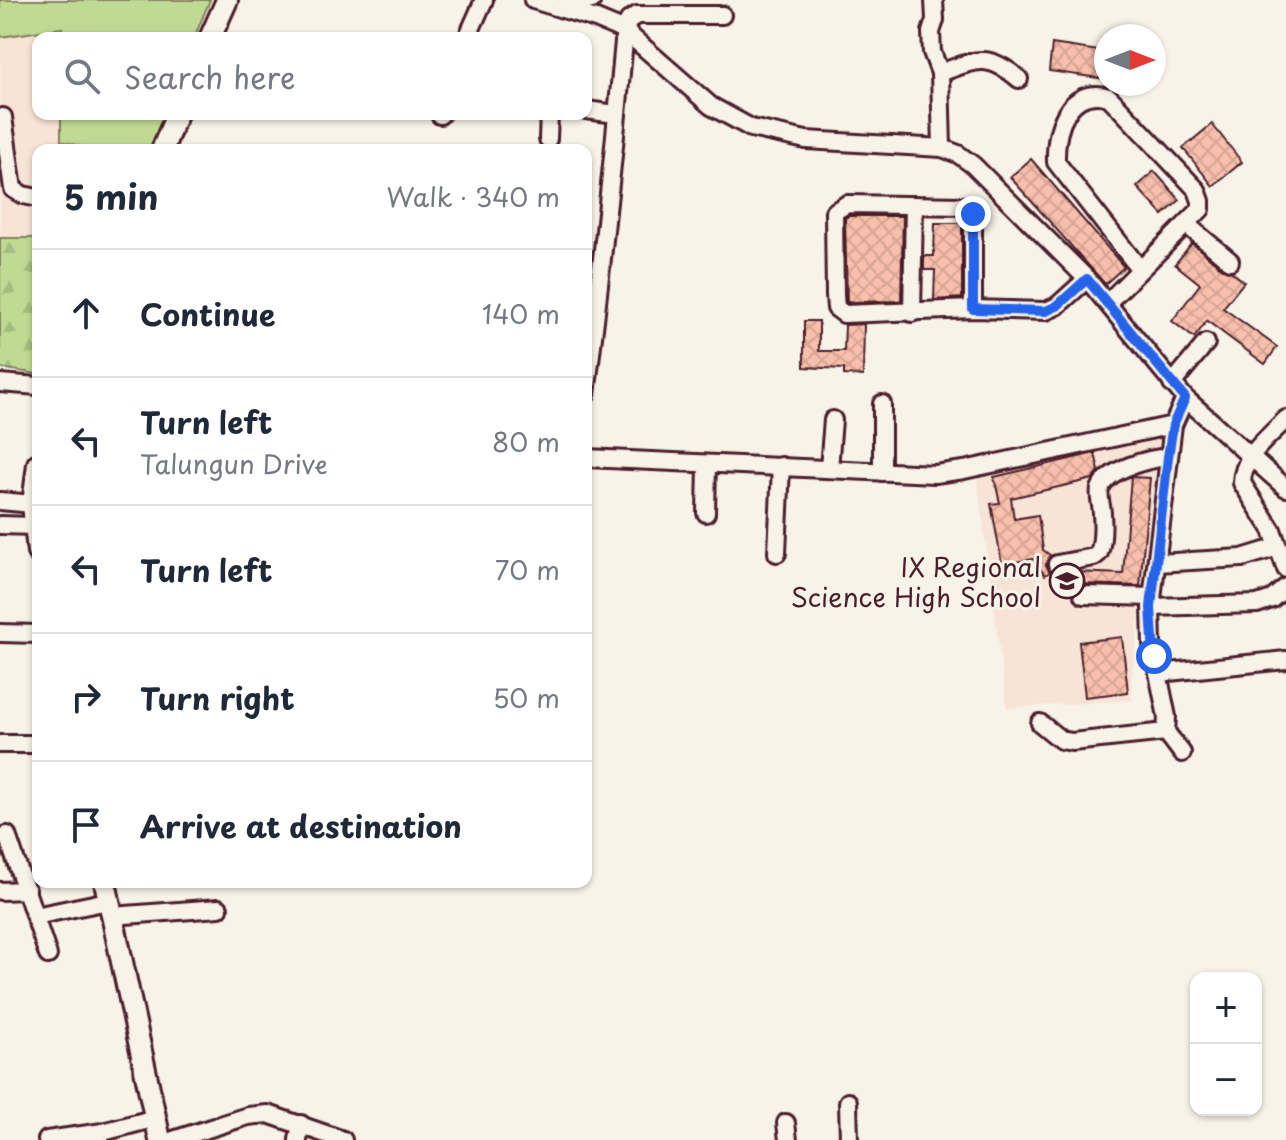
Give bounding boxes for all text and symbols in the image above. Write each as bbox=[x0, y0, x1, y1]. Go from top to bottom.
north arrow bbox=[1094, 24, 1166, 96]
search box bbox=[32, 32, 592, 120]
icon: search bbox=[60, 54, 104, 98]
text: Search here bbox=[124, 54, 296, 99]
text: 5 min bbox=[64, 170, 158, 222]
text: Walk · 340 m bbox=[387, 177, 560, 216]
route end bbox=[955, 196, 991, 232]
icon: ahead bbox=[64, 291, 108, 335]
text: Continue bbox=[140, 291, 275, 336]
text: 140 m bbox=[482, 294, 560, 333]
text: Turn left bbox=[140, 399, 272, 444]
icon: left bbox=[64, 419, 108, 463]
text: 80 m bbox=[492, 422, 560, 461]
text: Talungun Drive bbox=[140, 444, 328, 483]
icon: left bbox=[64, 547, 108, 591]
text: Turn left bbox=[140, 547, 272, 592]
place label: IX Regional Science High School bbox=[791, 547, 1041, 616]
text: 70 m bbox=[495, 550, 560, 589]
school or university icon: IX Regional Science High School bbox=[1048, 562, 1086, 600]
route start bbox=[1136, 638, 1172, 674]
icon: right bbox=[64, 675, 108, 719]
text: Turn right bbox=[140, 675, 295, 720]
text: 50 m bbox=[493, 678, 560, 717]
icon: arrive bbox=[64, 803, 108, 847]
text: Arrive at destination bbox=[140, 803, 462, 848]
map controls bbox=[1190, 972, 1262, 1116]
button: + bbox=[1190, 972, 1262, 1044]
button: − bbox=[1190, 1044, 1262, 1116]

